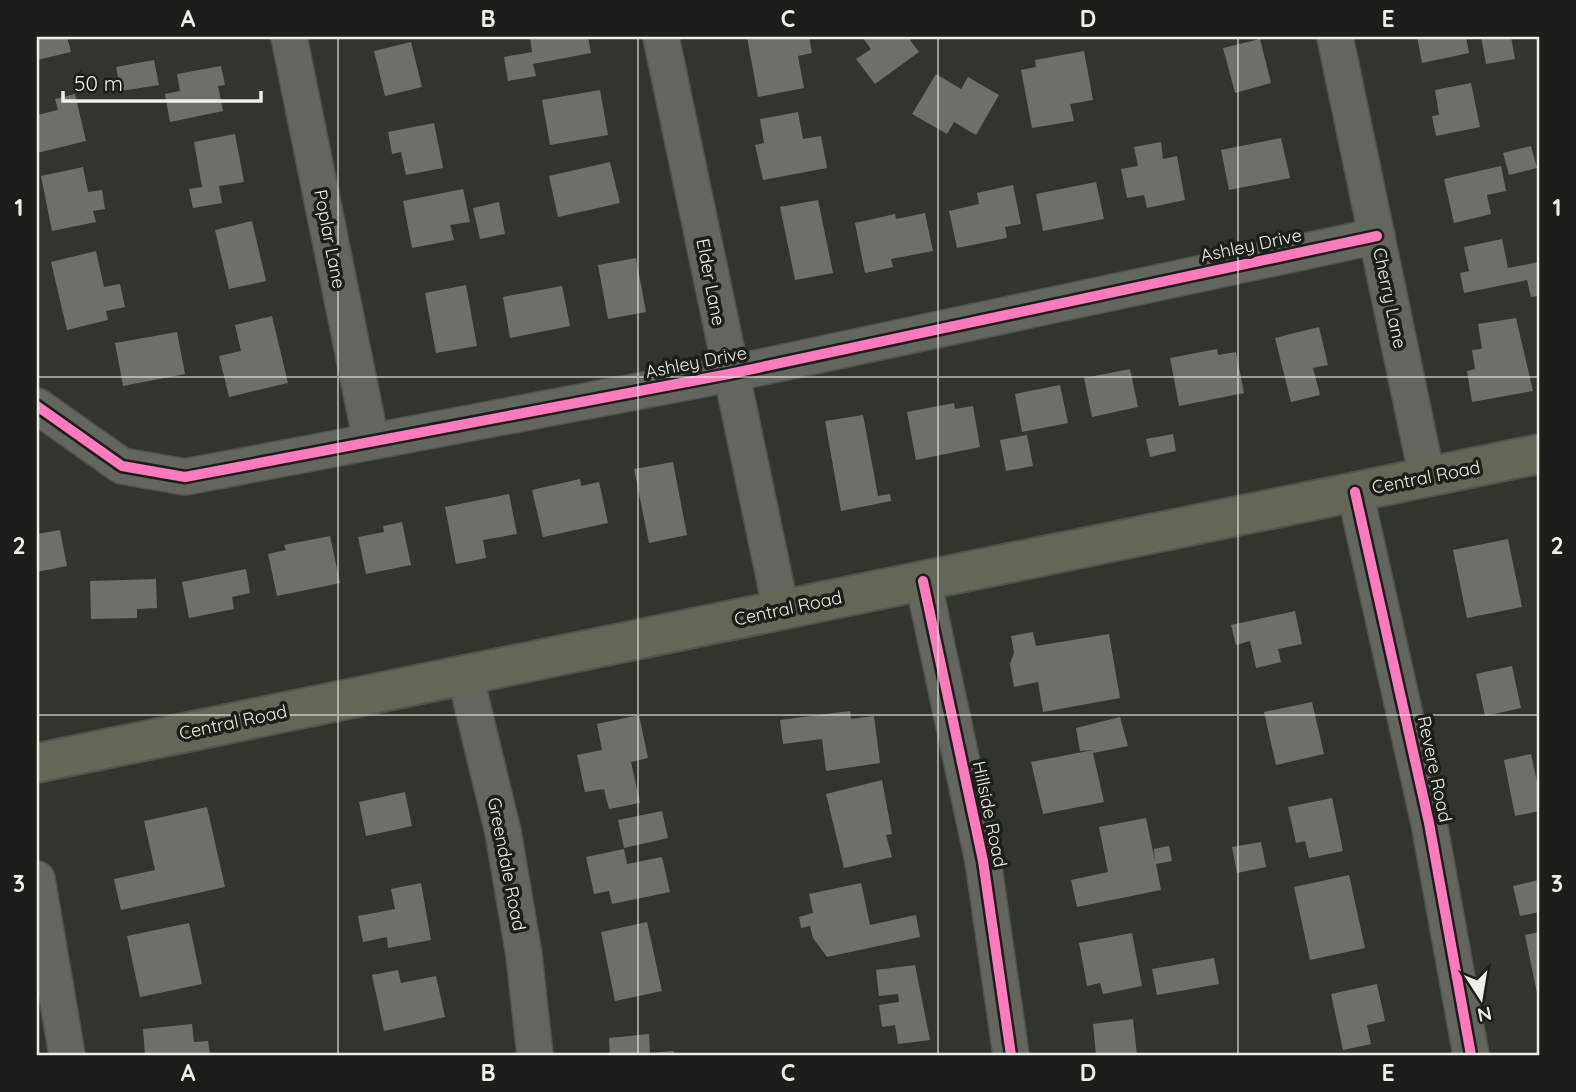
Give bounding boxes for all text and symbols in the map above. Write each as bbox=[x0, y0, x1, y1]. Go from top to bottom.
text: A bbox=[181, 4, 196, 33]
text: B bbox=[480, 4, 496, 33]
text: C bbox=[781, 4, 795, 33]
text: D bbox=[1080, 4, 1096, 33]
text: E bbox=[1381, 4, 1395, 33]
scale bar bbox=[63, 60, 261, 104]
text: 50 m bbox=[74, 70, 123, 96]
street label: Poplar Lane bbox=[309, 188, 351, 290]
text: 1 bbox=[15, 193, 23, 222]
text: 1 bbox=[1553, 193, 1561, 222]
street label: Ashley Drive bbox=[1198, 223, 1304, 267]
street label: Elder Lane bbox=[691, 237, 731, 327]
street label: Cherry Lane bbox=[1368, 246, 1412, 350]
street label: Ashley Drive bbox=[643, 341, 749, 383]
street label: Central Road bbox=[1370, 455, 1482, 499]
text: 2 bbox=[12, 531, 26, 560]
text: 2 bbox=[1550, 531, 1564, 560]
street label: Central Road bbox=[732, 585, 844, 631]
street label: Central Road bbox=[177, 699, 289, 745]
street label: Revere Road bbox=[1413, 714, 1457, 824]
street label: Hillside Road bbox=[968, 759, 1012, 869]
street label: Greendale Road bbox=[483, 795, 531, 933]
text: 3 bbox=[13, 869, 25, 898]
text: 3 bbox=[1551, 869, 1563, 898]
north arrow bbox=[1446, 962, 1516, 1032]
text: N bbox=[1475, 1001, 1494, 1028]
text: A bbox=[181, 1058, 196, 1087]
text: B bbox=[480, 1058, 496, 1087]
text: C bbox=[781, 1058, 795, 1087]
text: D bbox=[1080, 1058, 1096, 1087]
text: E bbox=[1381, 1058, 1395, 1087]

